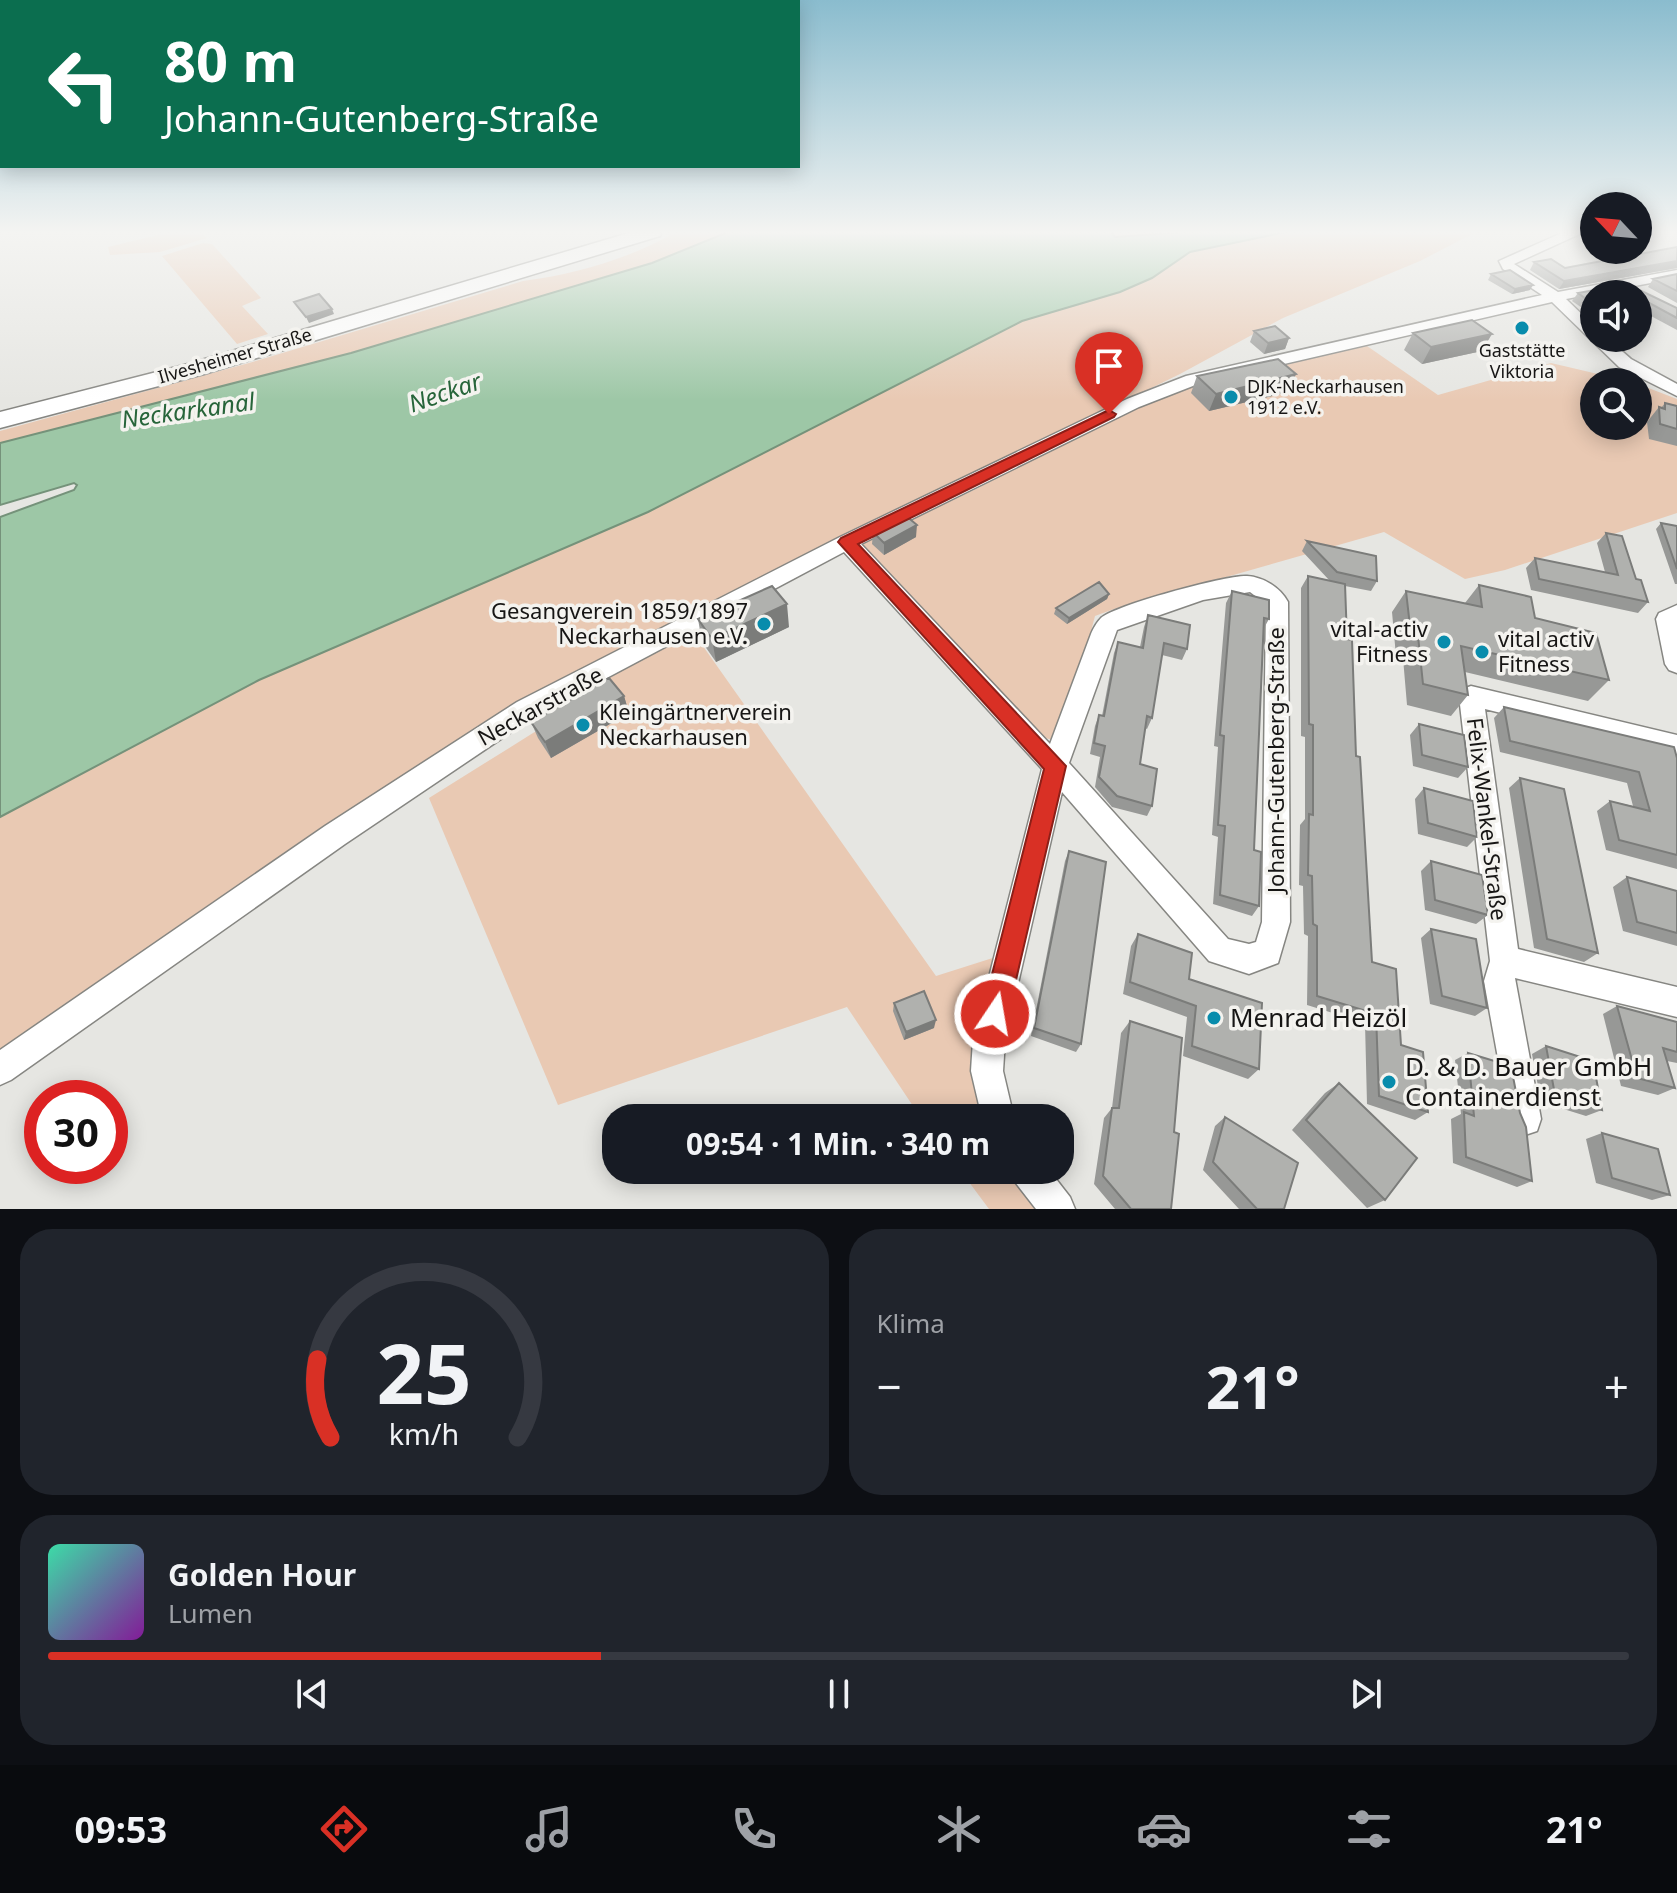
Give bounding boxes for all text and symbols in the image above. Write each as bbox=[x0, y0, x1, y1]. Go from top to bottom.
text: 80 m bbox=[164, 22, 297, 98]
icon: left bbox=[32, 32, 136, 136]
text: Johann-Gutenberg-Straße bbox=[164, 94, 599, 143]
north arrow bbox=[1580, 192, 1652, 264]
map controls bbox=[1580, 192, 1652, 440]
button: sound bbox=[1580, 280, 1652, 352]
marker: Gaststätte Viktoria bbox=[1513, 319, 1531, 337]
street label: Ilvesheimer Straße bbox=[155, 322, 314, 388]
pin bbox=[1075, 332, 1143, 414]
place label: Gaststätte Viktoria bbox=[1479, 338, 1565, 383]
icon: arrive bbox=[1087, 344, 1131, 388]
water label: Neckar bbox=[404, 363, 487, 419]
button: search bbox=[1580, 368, 1652, 440]
place label: DJK-Neckarhausen 1912 e.V. bbox=[1247, 374, 1404, 419]
water label: Neckarkanal bbox=[119, 384, 257, 435]
marker: DJK-Neckarhausen 1912 e.V. bbox=[1222, 388, 1240, 406]
place label: Gesangverein 1859/1897 Neckarhausen e.V. bbox=[491, 595, 748, 650]
place label: vital-activ Fitness bbox=[1330, 613, 1429, 668]
marker: Gesangverein 1859/1897 Neckarhausen e.V. bbox=[755, 615, 773, 633]
place label: vital activ Fitness bbox=[1498, 623, 1595, 678]
street label: Johann-Gutenberg-Straße bbox=[1260, 627, 1290, 895]
marker: vital-activ Fitness bbox=[1435, 633, 1453, 651]
marker: vital activ Fitness bbox=[1473, 643, 1491, 661]
street label: Neckarstraße bbox=[472, 658, 607, 752]
place label: Kleingärtnerverein Neckarhausen bbox=[599, 696, 792, 751]
marker: Kleingärtnerverein Neckarhausen bbox=[574, 716, 592, 734]
street label: Felix-Wankel-Straße bbox=[1461, 716, 1515, 922]
position arrow bbox=[953, 972, 1037, 1056]
place label: Menrad Heizöl bbox=[1230, 999, 1407, 1035]
marker: Menrad Heizöl bbox=[1205, 1009, 1223, 1027]
place label: D. & D. Bauer GmbH Containerdienst bbox=[1405, 1048, 1652, 1114]
marker: D. & D. Bauer GmbH Containerdienst bbox=[1380, 1073, 1398, 1091]
speed limit sign: 30 bbox=[24, 1080, 128, 1184]
text: 09:54 · 1 Min. · 340 m bbox=[686, 1123, 990, 1164]
text: Klima bbox=[877, 1305, 945, 1341]
text: 25 bbox=[377, 1315, 472, 1428]
text: 21° bbox=[1206, 1345, 1300, 1427]
text: − bbox=[877, 1356, 902, 1416]
text: + bbox=[1604, 1356, 1629, 1416]
text: km/h bbox=[389, 1414, 459, 1453]
text: Golden Hour bbox=[168, 1554, 356, 1595]
text: Lumen bbox=[168, 1595, 253, 1631]
icon: previous bbox=[290, 1672, 334, 1716]
icon: pause bbox=[817, 1672, 861, 1716]
icon: next bbox=[1344, 1672, 1388, 1716]
icon: directions bbox=[316, 1801, 372, 1857]
icon: music bbox=[521, 1801, 577, 1857]
icon: phone bbox=[726, 1801, 782, 1857]
icon: climate bbox=[931, 1801, 987, 1857]
icon: car bbox=[1136, 1801, 1192, 1857]
icon: filters bbox=[1341, 1801, 1397, 1857]
text: 09:53 bbox=[75, 1805, 167, 1854]
text: 21° bbox=[1546, 1805, 1602, 1854]

